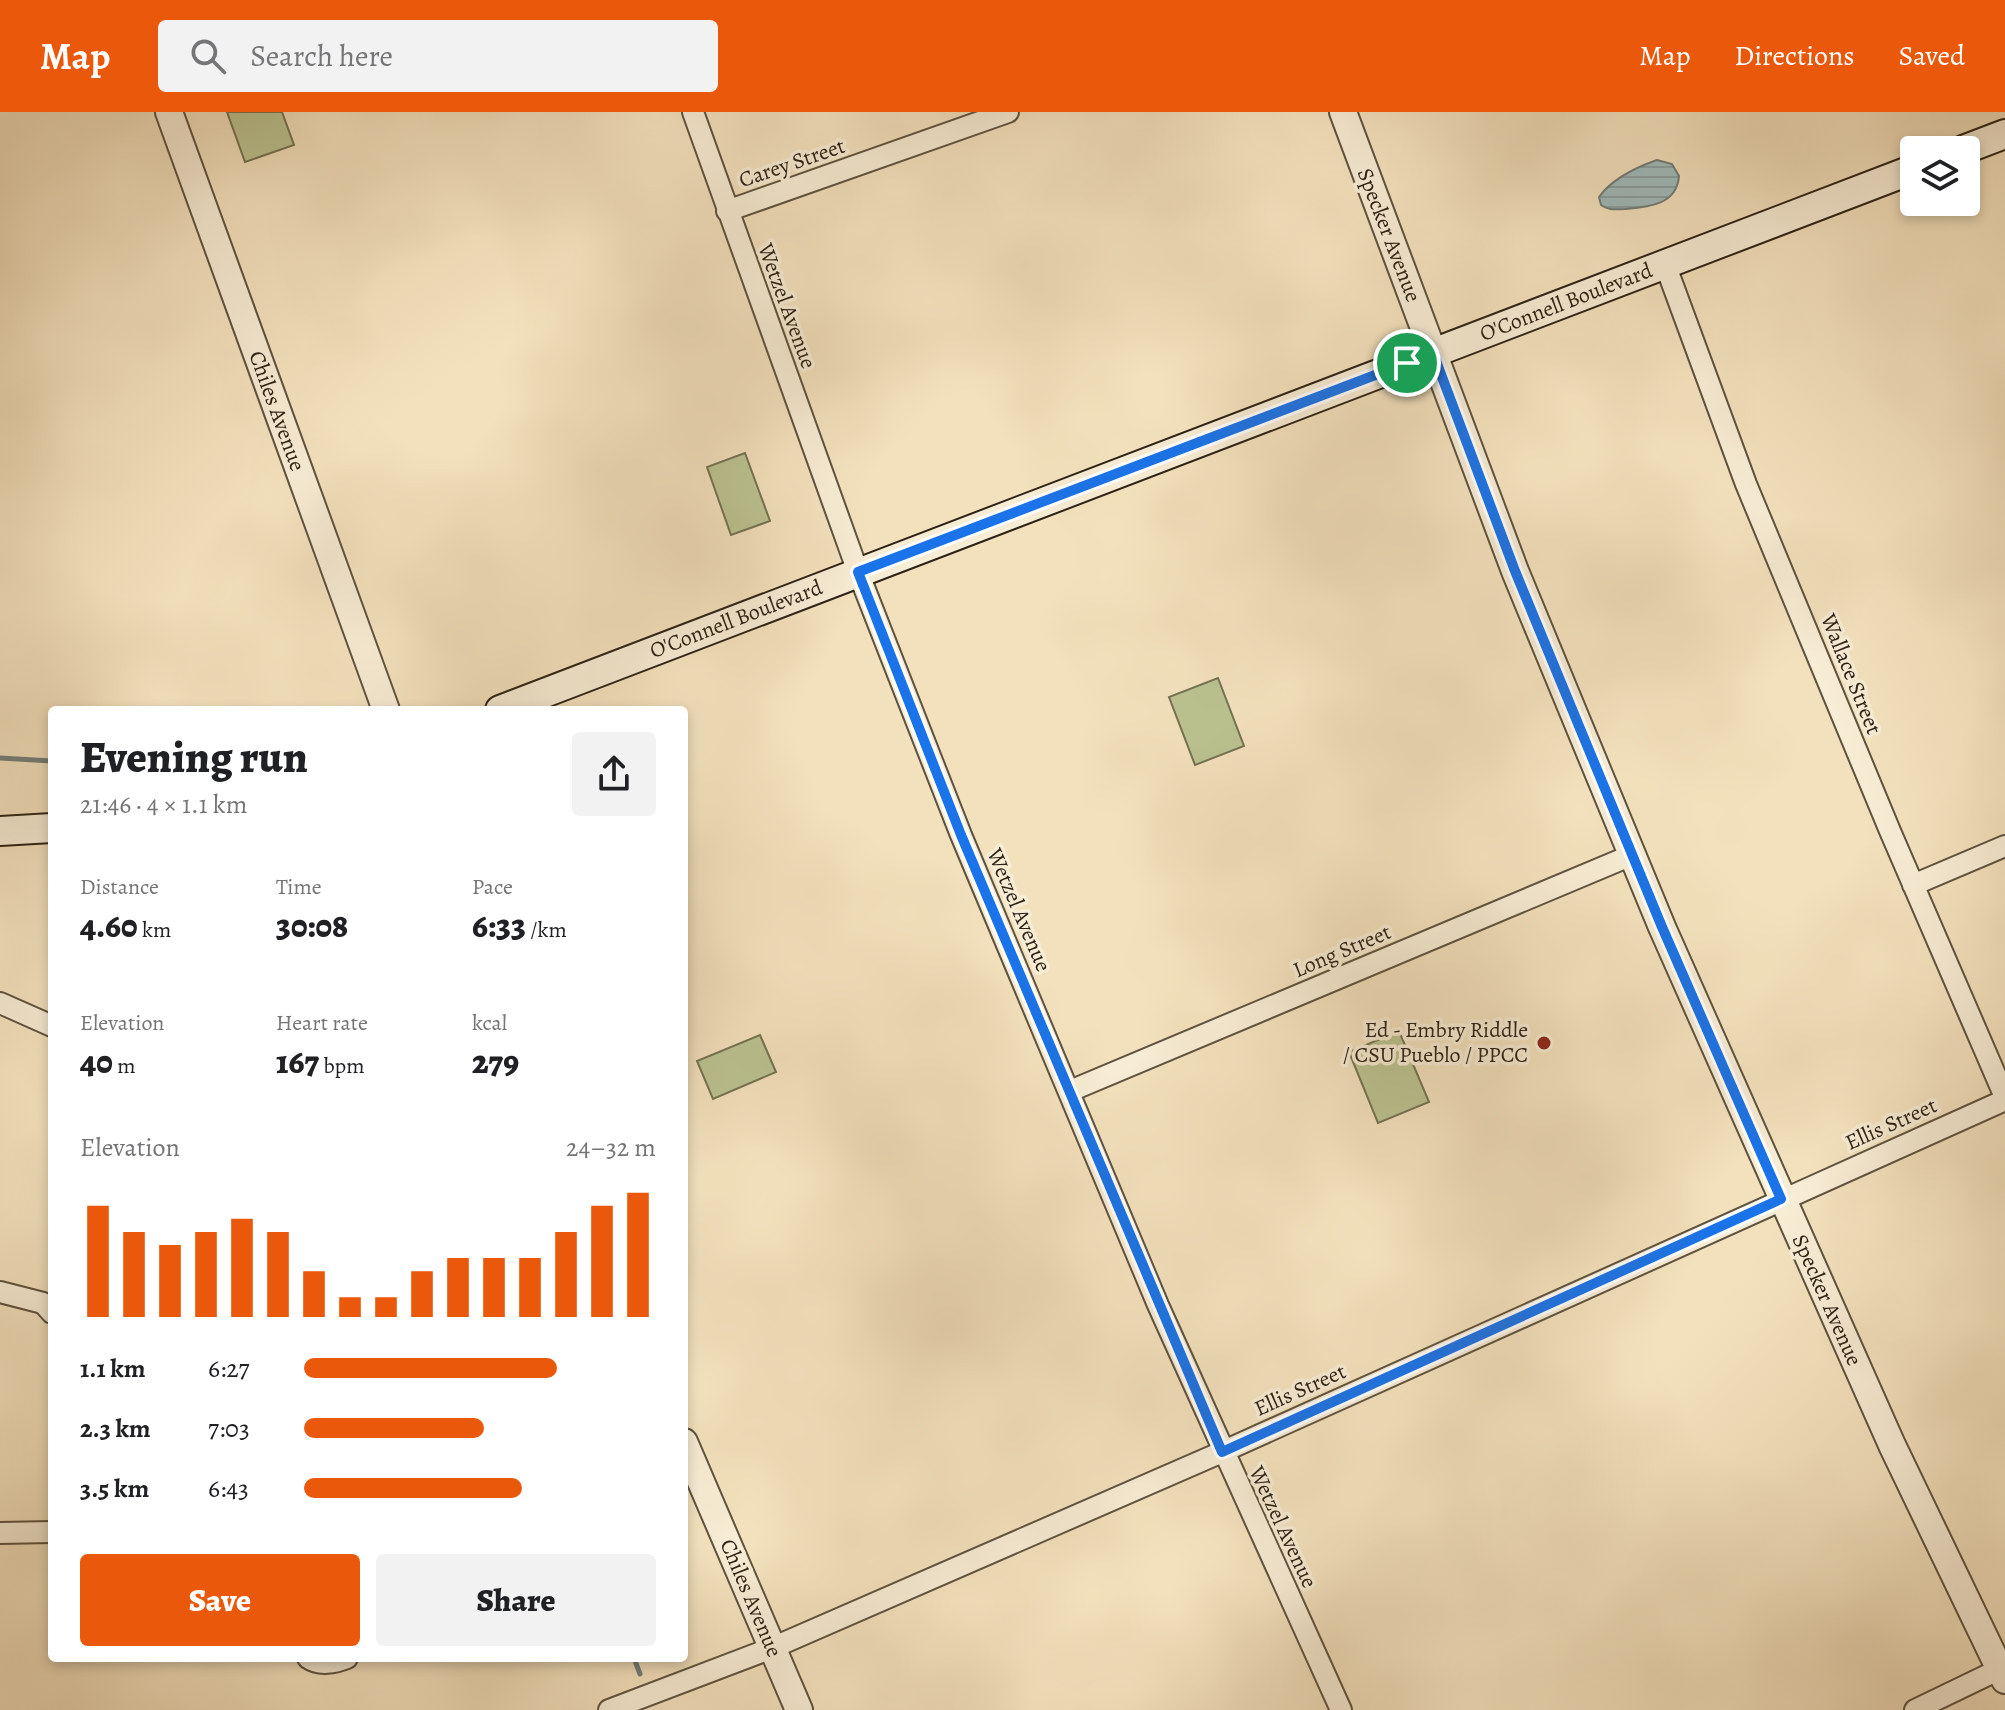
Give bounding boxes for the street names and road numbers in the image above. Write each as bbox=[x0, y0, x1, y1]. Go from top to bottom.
street label: Carey Street bbox=[735, 131, 849, 195]
street label: Specker Avenue bbox=[1350, 164, 1428, 306]
street label: Wetzel Avenue bbox=[750, 238, 824, 373]
street label: O'Connell Boulevard bbox=[1475, 255, 1657, 349]
street label: Chiles Avenue bbox=[241, 347, 313, 475]
street label: O'Connell Boulevard bbox=[645, 572, 827, 666]
street label: Wallace Street bbox=[1813, 608, 1889, 739]
street label: Wetzel Avenue bbox=[979, 843, 1058, 976]
street label: Long Street bbox=[1288, 917, 1396, 985]
street label: Ellis Street bbox=[1840, 1091, 1942, 1157]
street label: Specker Avenue bbox=[1785, 1229, 1869, 1371]
street label: Ellis Street bbox=[1249, 1357, 1351, 1423]
street label: Wetzel Avenue bbox=[1241, 1460, 1324, 1593]
street label: Chiles Avenue bbox=[713, 1534, 789, 1662]

